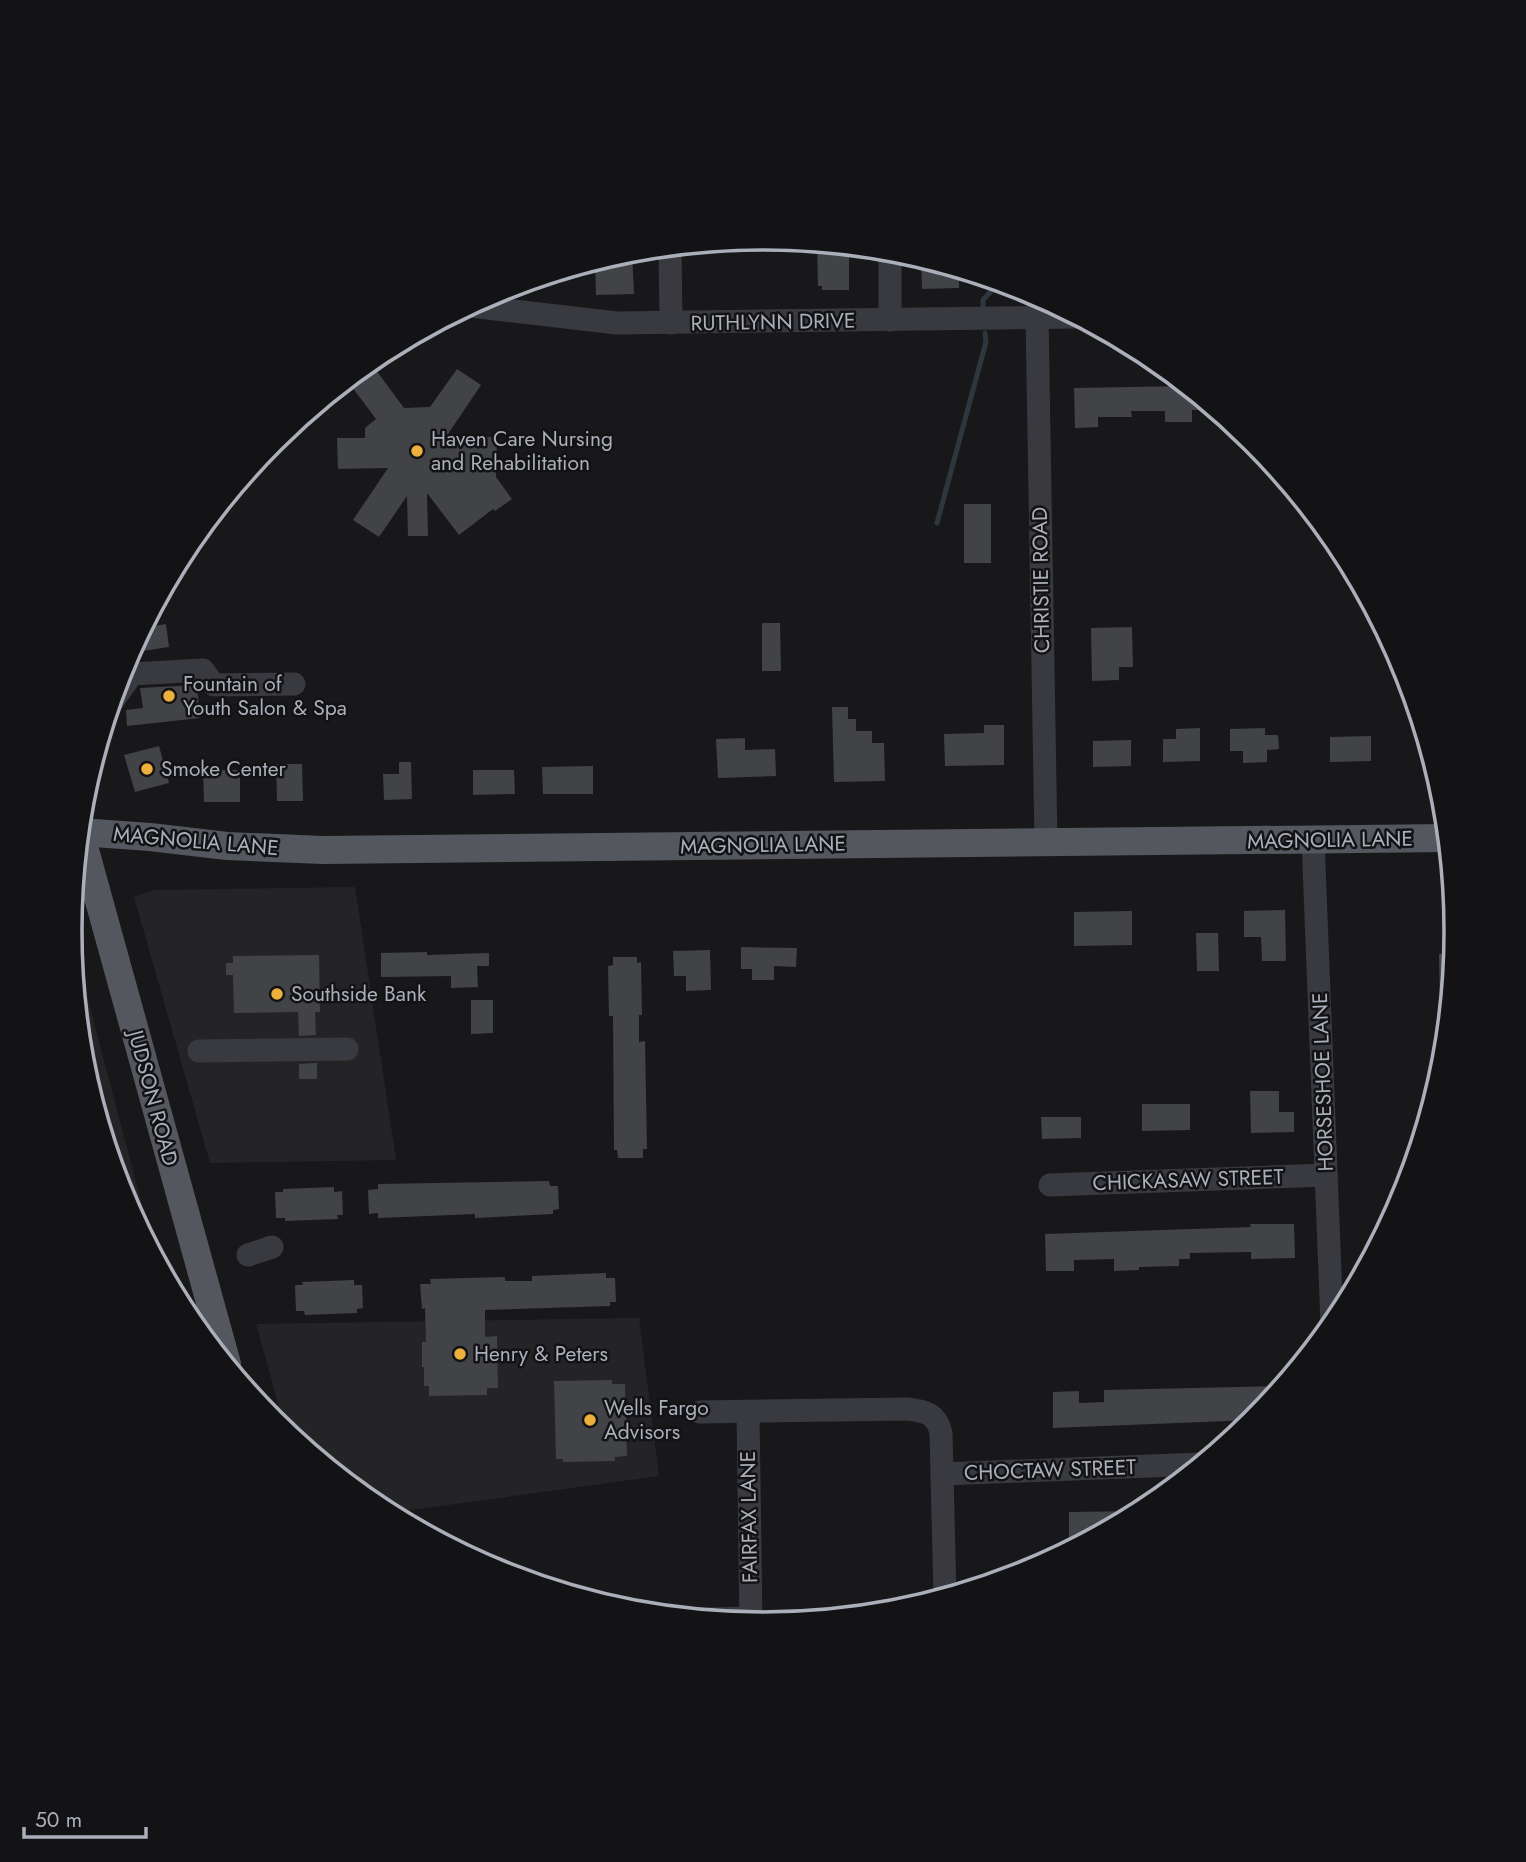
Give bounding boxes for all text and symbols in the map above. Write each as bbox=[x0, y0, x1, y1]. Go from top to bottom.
street label: RUTHLYNN DRIVE bbox=[690, 306, 856, 338]
place label: Haven Care Nursing and Rehabilitation bbox=[431, 424, 613, 478]
marker: Haven Care Nursing and Rehabilitation bbox=[409, 443, 425, 459]
street label: CHRISTIE ROAD bbox=[1025, 507, 1057, 653]
place label: Fountain of Youth Salon & Spa bbox=[183, 669, 347, 723]
marker: Fountain of Youth Salon & Spa bbox=[161, 688, 177, 704]
place label: Smoke Center bbox=[161, 754, 286, 784]
marker: Smoke Center bbox=[139, 761, 155, 777]
street label: MAGNOLIA LANE bbox=[112, 819, 280, 863]
street label: MAGNOLIA LANE bbox=[1247, 824, 1413, 856]
street label: MAGNOLIA LANE bbox=[680, 829, 846, 861]
place label: Southside Bank bbox=[291, 979, 427, 1009]
marker: Southside Bank bbox=[269, 986, 285, 1002]
street label: HORSESHOE LANE bbox=[1305, 992, 1341, 1172]
street label: JUDSON ROAD bbox=[120, 1024, 185, 1169]
street label: CHICKASAW STREET bbox=[1092, 1162, 1284, 1198]
place label: Henry & Peters bbox=[474, 1339, 608, 1369]
marker: Henry & Peters bbox=[452, 1346, 468, 1362]
place label: Wells Fargo Advisors bbox=[604, 1393, 709, 1447]
marker: Wells Fargo Advisors bbox=[582, 1412, 598, 1428]
street label: FAIRFAX LANE bbox=[733, 1451, 765, 1583]
street label: CHOCTAW STREET bbox=[963, 1452, 1137, 1488]
scale bar bbox=[24, 1796, 147, 1840]
text: 50 m bbox=[35, 1805, 82, 1835]

